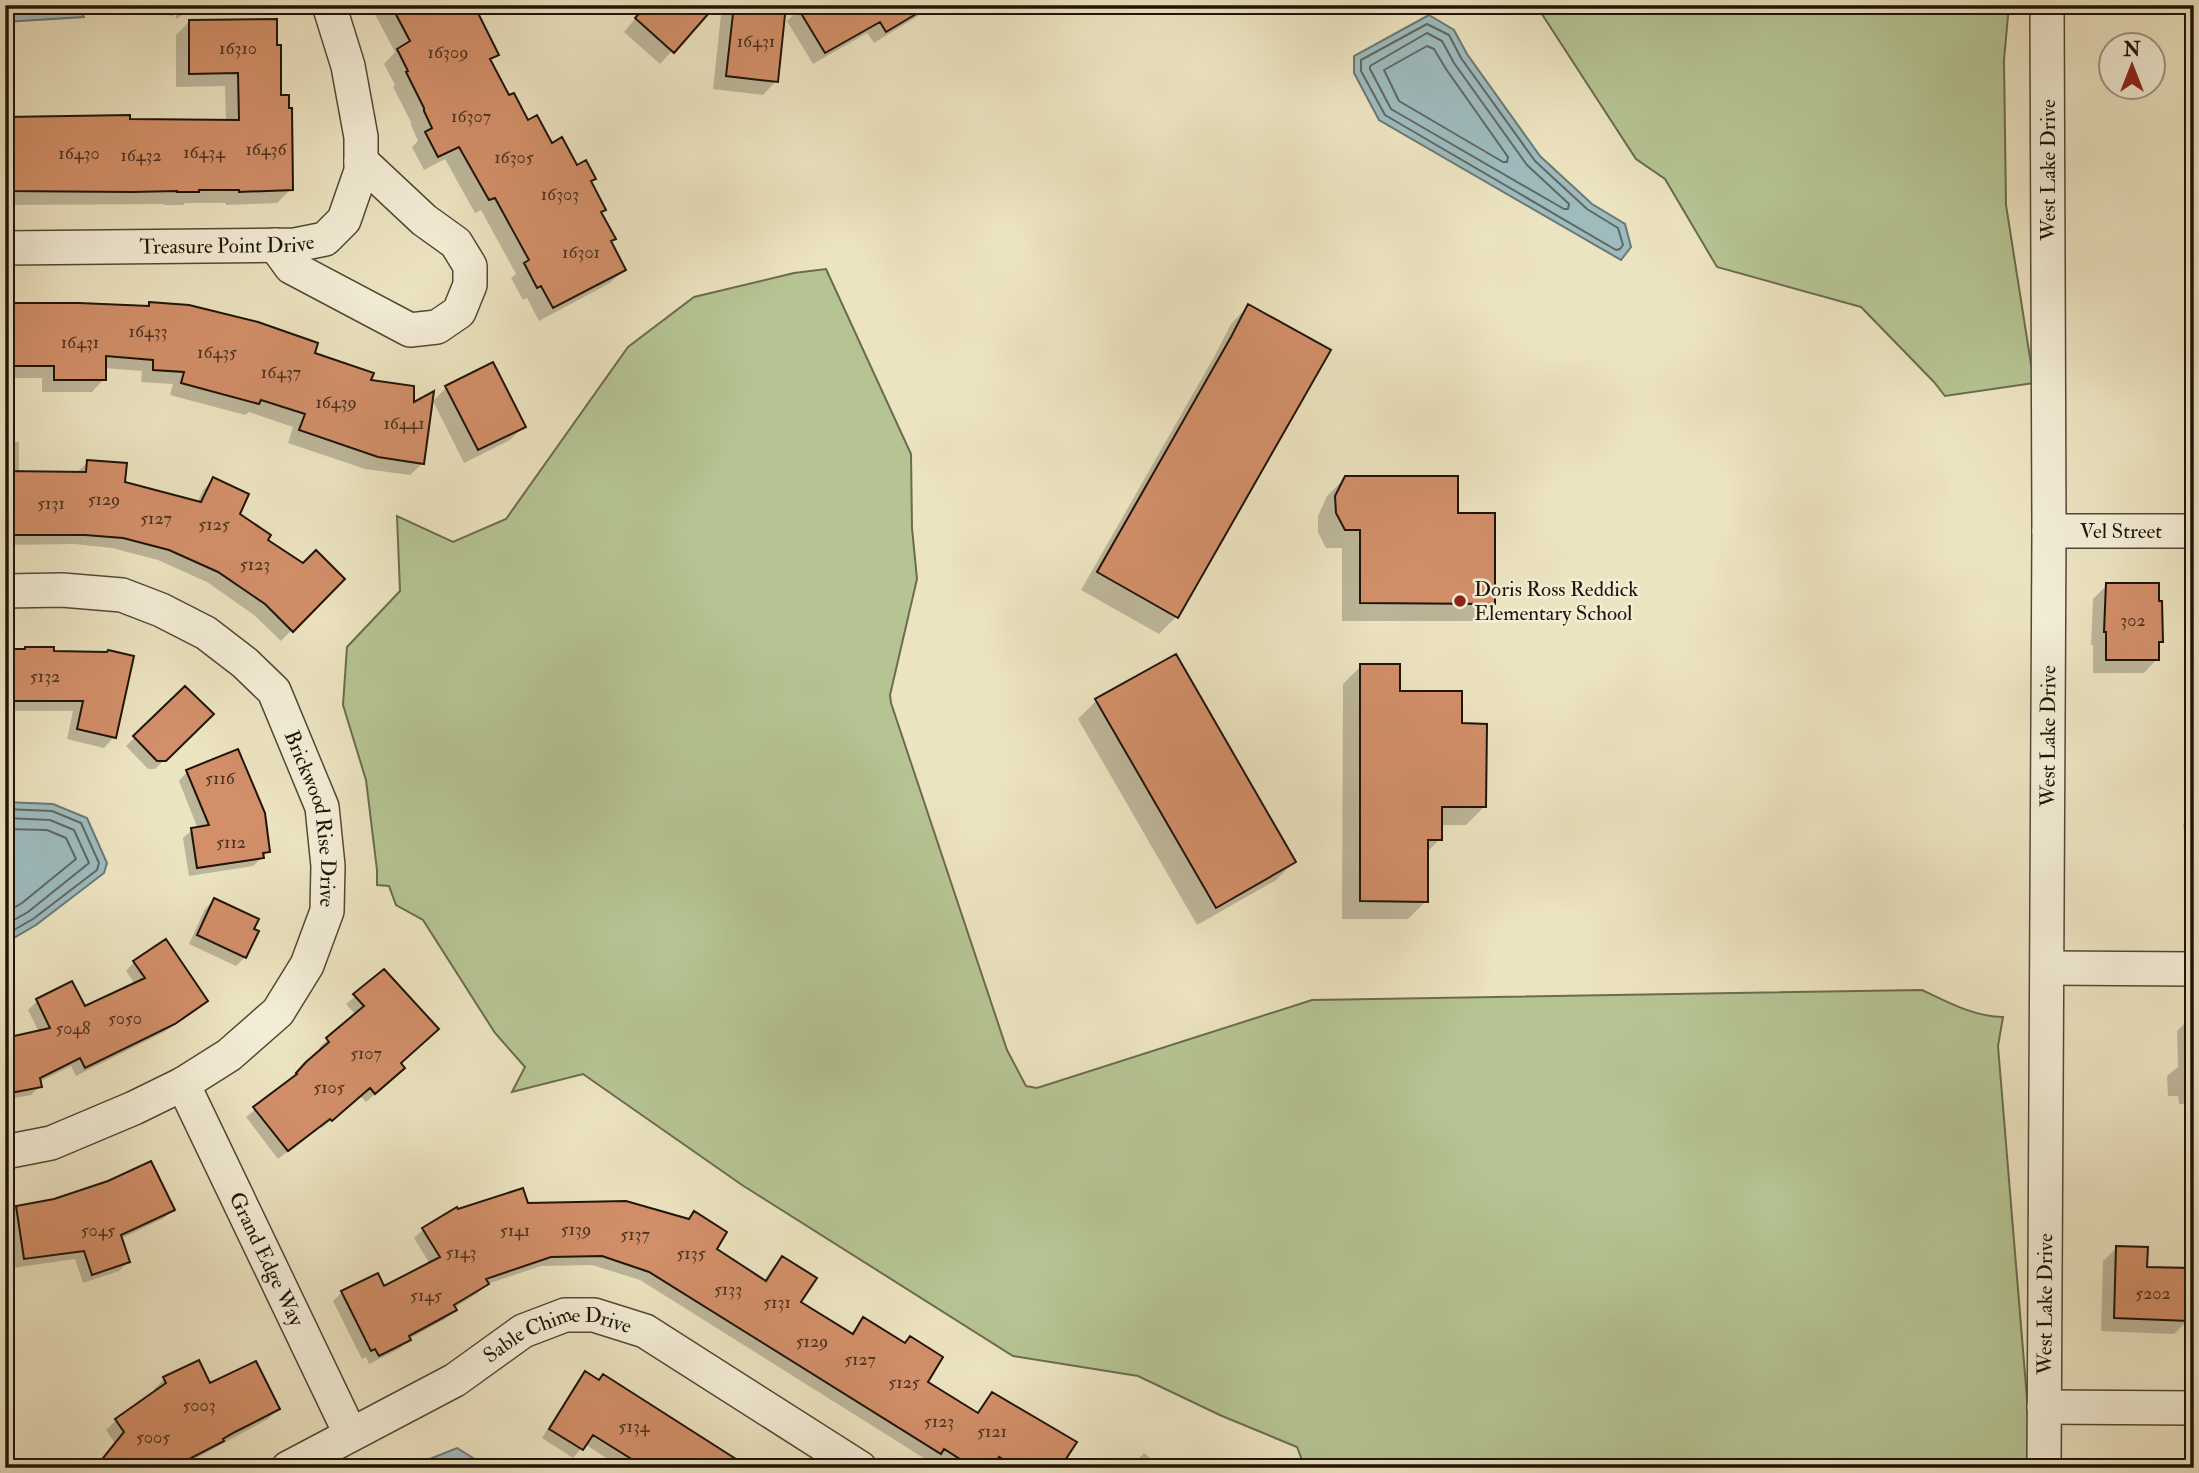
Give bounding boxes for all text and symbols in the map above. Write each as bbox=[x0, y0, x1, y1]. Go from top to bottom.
house number: 16431 bbox=[737, 30, 775, 53]
north arrow bbox=[2098, 32, 2168, 102]
house number: 16310 bbox=[219, 37, 257, 60]
text: N bbox=[2122, 38, 2141, 62]
house number: 16309 bbox=[428, 41, 468, 64]
street label: West Lake Drive bbox=[2035, 99, 2062, 242]
house number: 16307 bbox=[451, 105, 491, 128]
house number: 16436 bbox=[245, 138, 287, 161]
house number: 16434 bbox=[183, 141, 226, 164]
house number: 16430 bbox=[58, 142, 100, 165]
house number: 16432 bbox=[120, 144, 162, 167]
house number: 16305 bbox=[494, 146, 534, 169]
house number: 16303 bbox=[541, 183, 579, 206]
street label: Treasure Point Drive bbox=[139, 228, 317, 260]
house number: 16301 bbox=[562, 241, 600, 264]
house number: 16433 bbox=[129, 320, 167, 343]
house number: 16431 bbox=[61, 331, 99, 354]
house number: 16435 bbox=[197, 341, 237, 364]
house number: 16437 bbox=[261, 361, 301, 384]
house number: 16439 bbox=[315, 391, 357, 414]
house number: 16441 bbox=[383, 412, 425, 435]
house number: 5129 bbox=[88, 488, 120, 511]
house number: 5131 bbox=[37, 492, 65, 515]
house number: 5127 bbox=[140, 507, 172, 530]
house number: 5125 bbox=[198, 513, 230, 536]
street label: Vel Street bbox=[2080, 518, 2162, 545]
house number: 5123 bbox=[240, 553, 270, 576]
place label: Doris Ross Reddick Elementary School bbox=[1474, 576, 1638, 627]
marker: Doris Ross Reddick Elementary School bbox=[1452, 593, 1468, 609]
house number: 302 bbox=[2120, 609, 2146, 632]
house number: 5132 bbox=[30, 665, 60, 688]
street label: West Lake Drive bbox=[2034, 665, 2062, 808]
street label: Brickwood Rise Drive bbox=[278, 726, 342, 908]
house number: 5116 bbox=[205, 767, 236, 790]
house number: 5112 bbox=[216, 831, 246, 854]
house number: 5050 bbox=[108, 1007, 142, 1030]
house number: 5048 bbox=[55, 1017, 91, 1040]
house number: 5107 bbox=[350, 1042, 382, 1065]
house number: 5105 bbox=[313, 1076, 345, 1099]
street label: Grand Edge Way bbox=[223, 1187, 311, 1331]
house number: 5139 bbox=[561, 1218, 591, 1241]
house number: 5045 bbox=[81, 1219, 115, 1242]
house number: 5141 bbox=[500, 1219, 530, 1242]
house number: 5137 bbox=[620, 1223, 650, 1246]
street label: West Lake Drive bbox=[2031, 1233, 2059, 1376]
house number: 5143 bbox=[446, 1241, 476, 1264]
house number: 5135 bbox=[676, 1242, 706, 1265]
house number: 5133 bbox=[714, 1278, 742, 1301]
house number: 5202 bbox=[2135, 1282, 2171, 1305]
house number: 5145 bbox=[410, 1284, 442, 1307]
house number: 5131 bbox=[763, 1291, 791, 1314]
street label: Sable Chime Drive bbox=[478, 1300, 635, 1369]
house number: 5129 bbox=[796, 1330, 828, 1353]
house number: 5127 bbox=[844, 1348, 876, 1371]
house number: 5125 bbox=[888, 1371, 920, 1394]
house number: 5003 bbox=[182, 1394, 216, 1417]
house number: 5123 bbox=[924, 1410, 954, 1433]
house number: 5134 bbox=[619, 1415, 651, 1438]
house number: 5121 bbox=[977, 1420, 1007, 1443]
house number: 5005 bbox=[136, 1426, 170, 1449]

